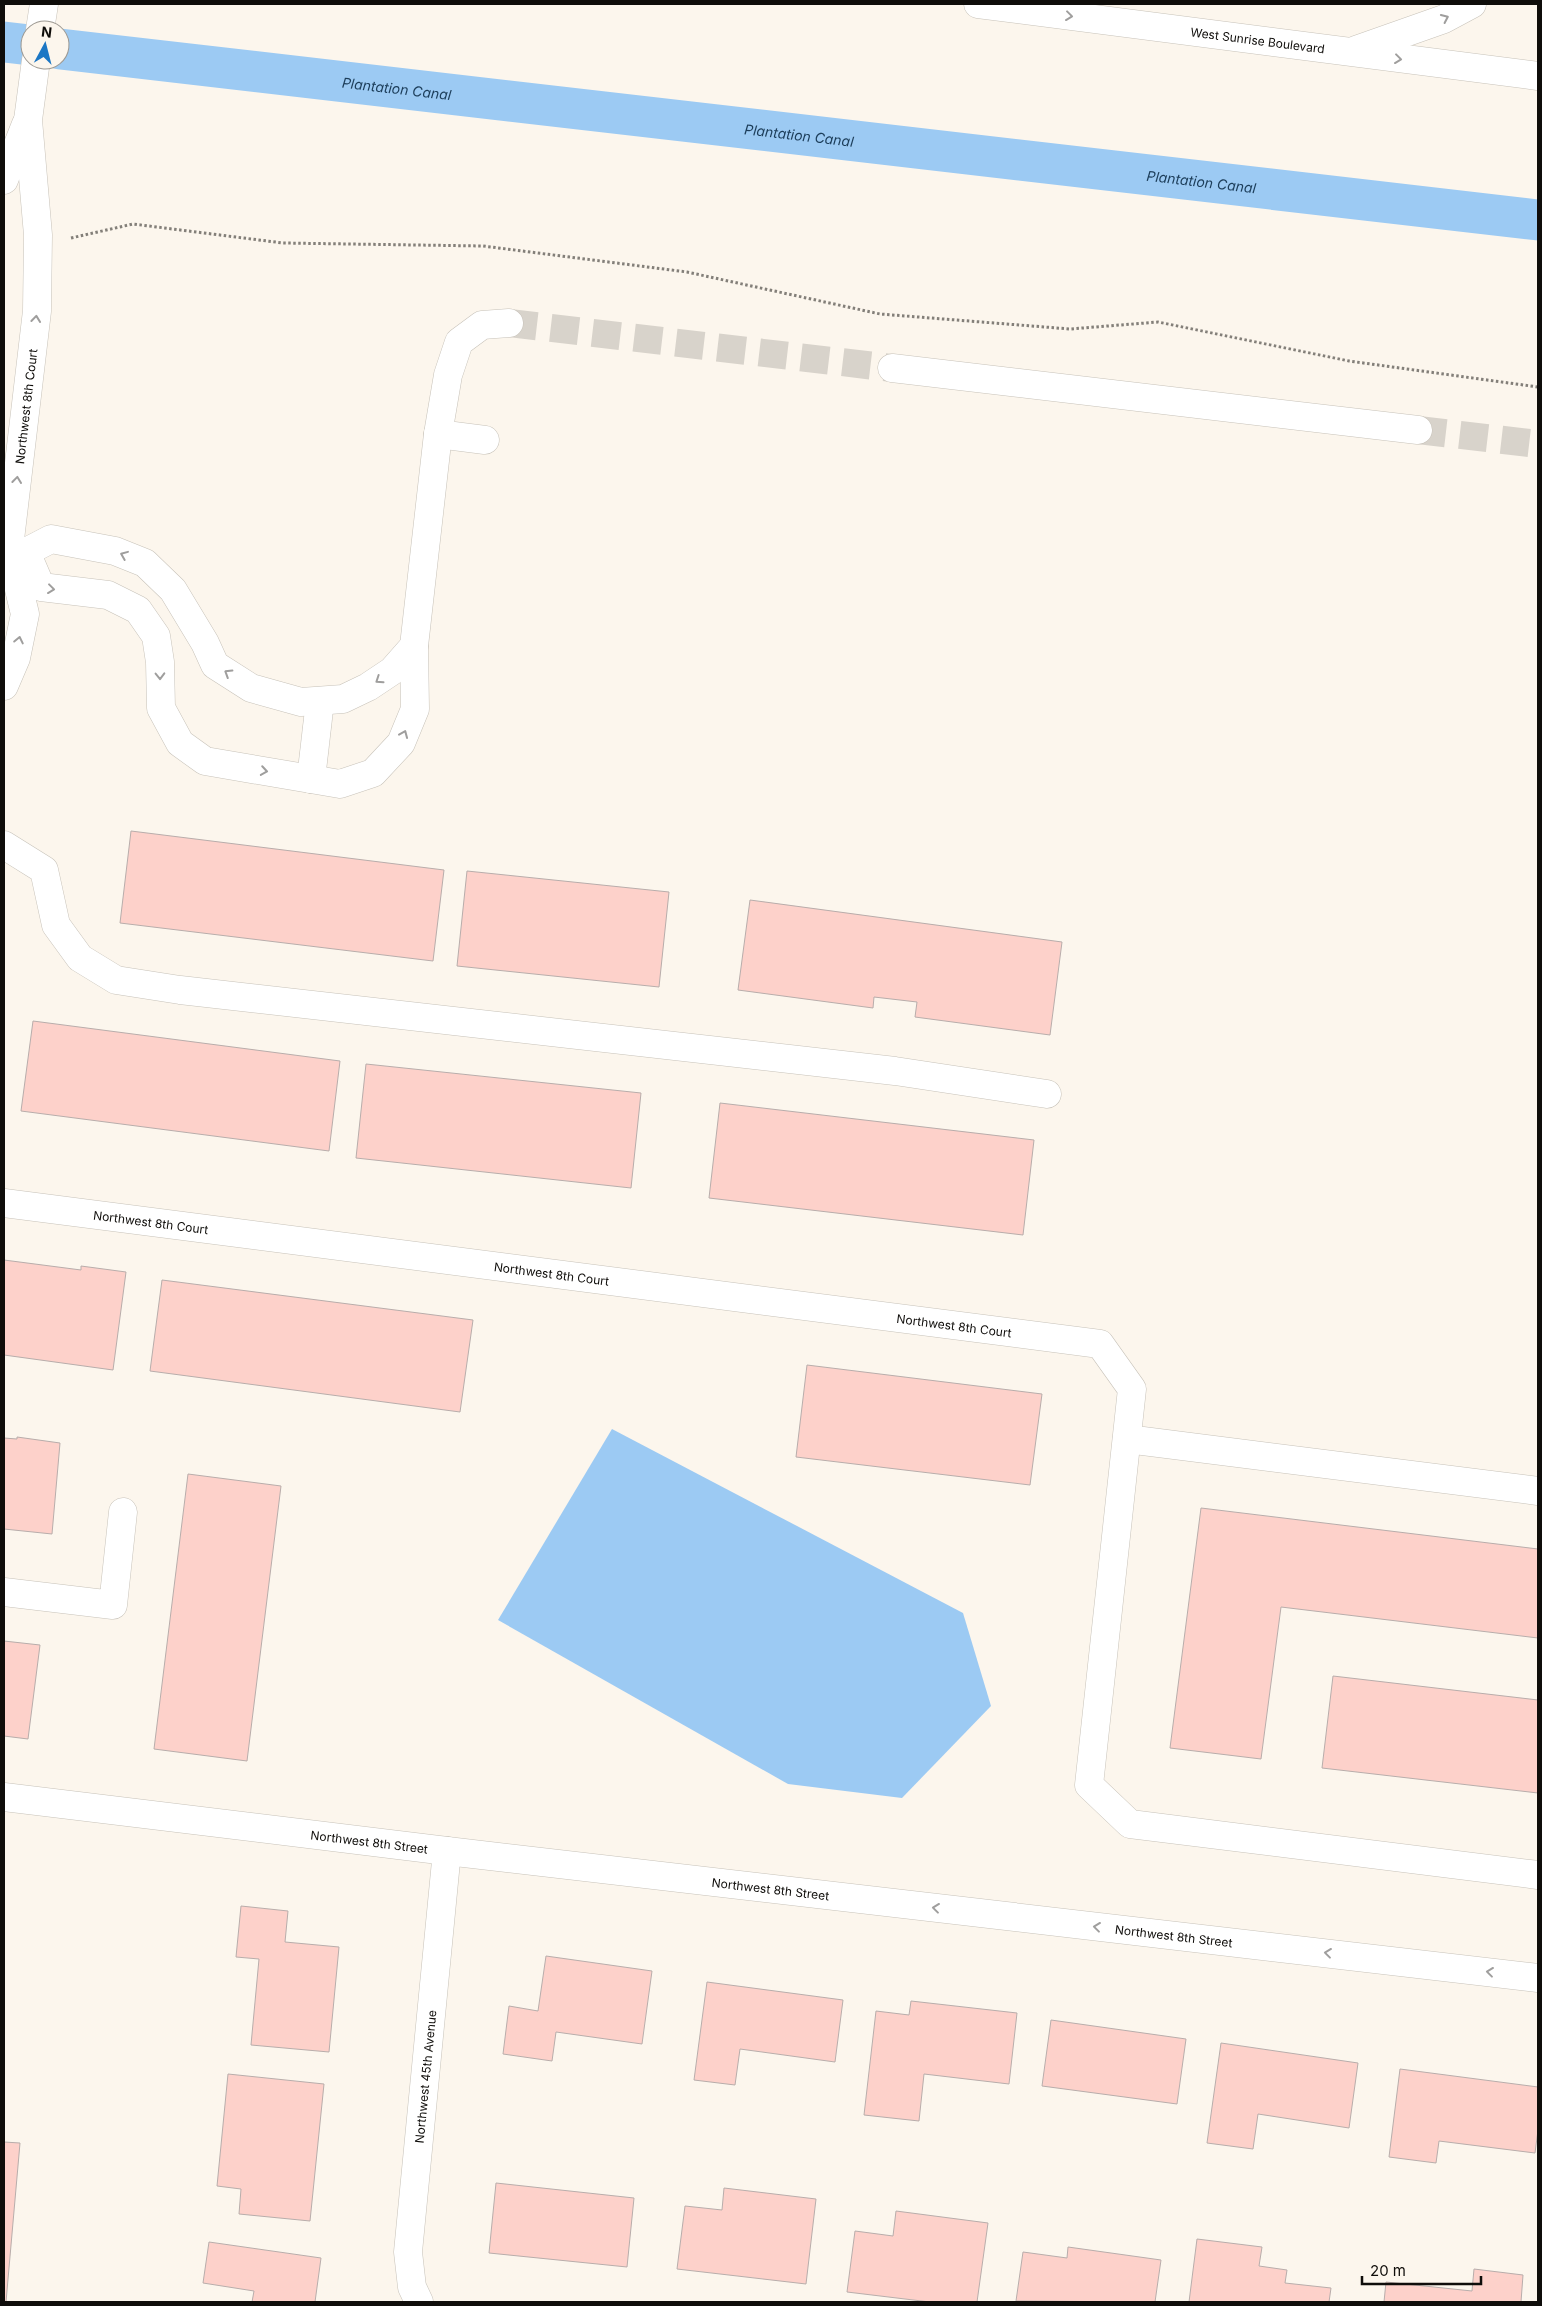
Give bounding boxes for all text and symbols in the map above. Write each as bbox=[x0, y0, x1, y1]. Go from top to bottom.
one-way arrow bbox=[1065, 10, 1073, 20]
one-way arrow bbox=[1440, 14, 1449, 24]
north arrow bbox=[20, 20, 70, 70]
text: N bbox=[40, 23, 53, 41]
street label: West Sunrise Boulevard bbox=[1190, 24, 1326, 56]
one-way arrow bbox=[1395, 53, 1403, 64]
water label: Plantation Canal bbox=[341, 73, 453, 103]
water label: Plantation Canal bbox=[743, 120, 855, 149]
water label: Plantation Canal bbox=[1146, 166, 1258, 196]
one-way arrow bbox=[30, 315, 41, 323]
street label: Northwest 8th Court bbox=[11, 348, 40, 465]
one-way arrow bbox=[11, 476, 22, 484]
one-way arrow bbox=[120, 550, 129, 561]
one-way arrow bbox=[47, 583, 56, 593]
one-way arrow bbox=[14, 635, 24, 644]
one-way arrow bbox=[225, 670, 234, 679]
one-way arrow bbox=[155, 672, 165, 680]
one-way arrow bbox=[375, 673, 384, 683]
one-way arrow bbox=[398, 730, 409, 739]
one-way arrow bbox=[260, 765, 268, 775]
street label: Northwest 8th Court bbox=[92, 1207, 209, 1237]
street label: Northwest 8th Court bbox=[493, 1259, 610, 1288]
street label: Northwest 8th Court bbox=[896, 1310, 1013, 1340]
street label: Northwest 8th Street bbox=[310, 1827, 429, 1856]
street label: Northwest 8th Street bbox=[711, 1874, 830, 1903]
one-way arrow bbox=[932, 1903, 940, 1914]
street label: Northwest 8th Street bbox=[1114, 1921, 1233, 1950]
one-way arrow bbox=[1093, 1922, 1101, 1933]
one-way arrow bbox=[1324, 1948, 1332, 1959]
one-way arrow bbox=[1486, 1967, 1494, 1978]
street label: Northwest 45th Avenue bbox=[411, 2009, 439, 2144]
scale bar bbox=[1362, 2254, 1481, 2286]
text: 20 m bbox=[1370, 2261, 1406, 2280]

